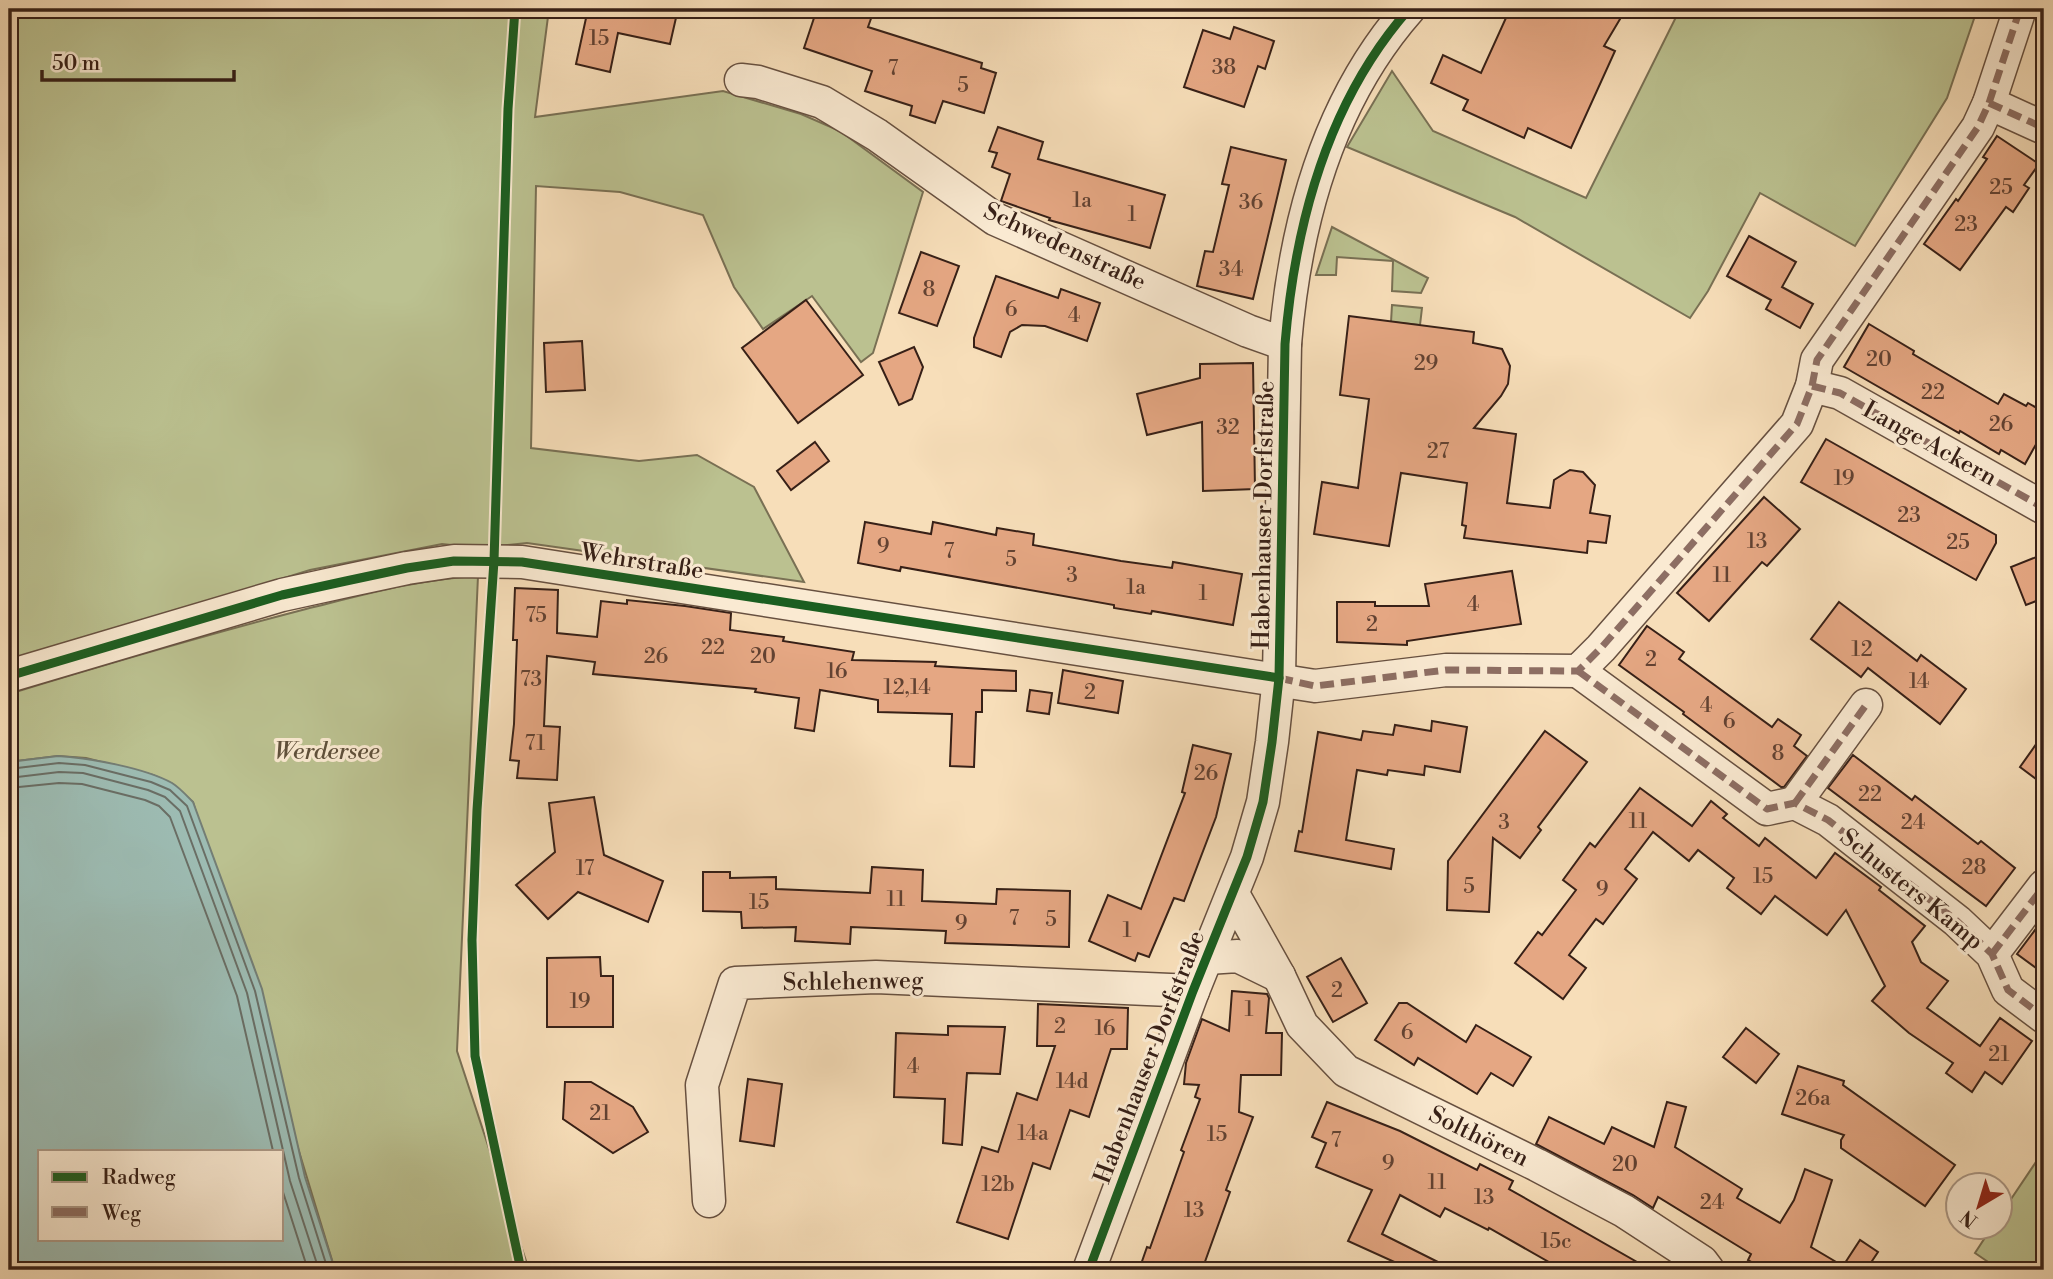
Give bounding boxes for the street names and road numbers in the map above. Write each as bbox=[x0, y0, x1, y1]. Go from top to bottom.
street label: Schwedenstraße bbox=[979, 196, 1151, 298]
street label: Habenhauser Dorfstraße bbox=[1247, 380, 1281, 650]
street label: Lange Ackern bbox=[1857, 395, 2002, 493]
street label: Wehrstraße bbox=[577, 537, 706, 587]
street label: Schusters Kamp bbox=[1834, 823, 1989, 957]
street label: Habenhauser Dorfstraße bbox=[1088, 927, 1212, 1188]
street label: Schlehenweg bbox=[782, 966, 924, 998]
street label: Solthören bbox=[1424, 1100, 1533, 1174]

